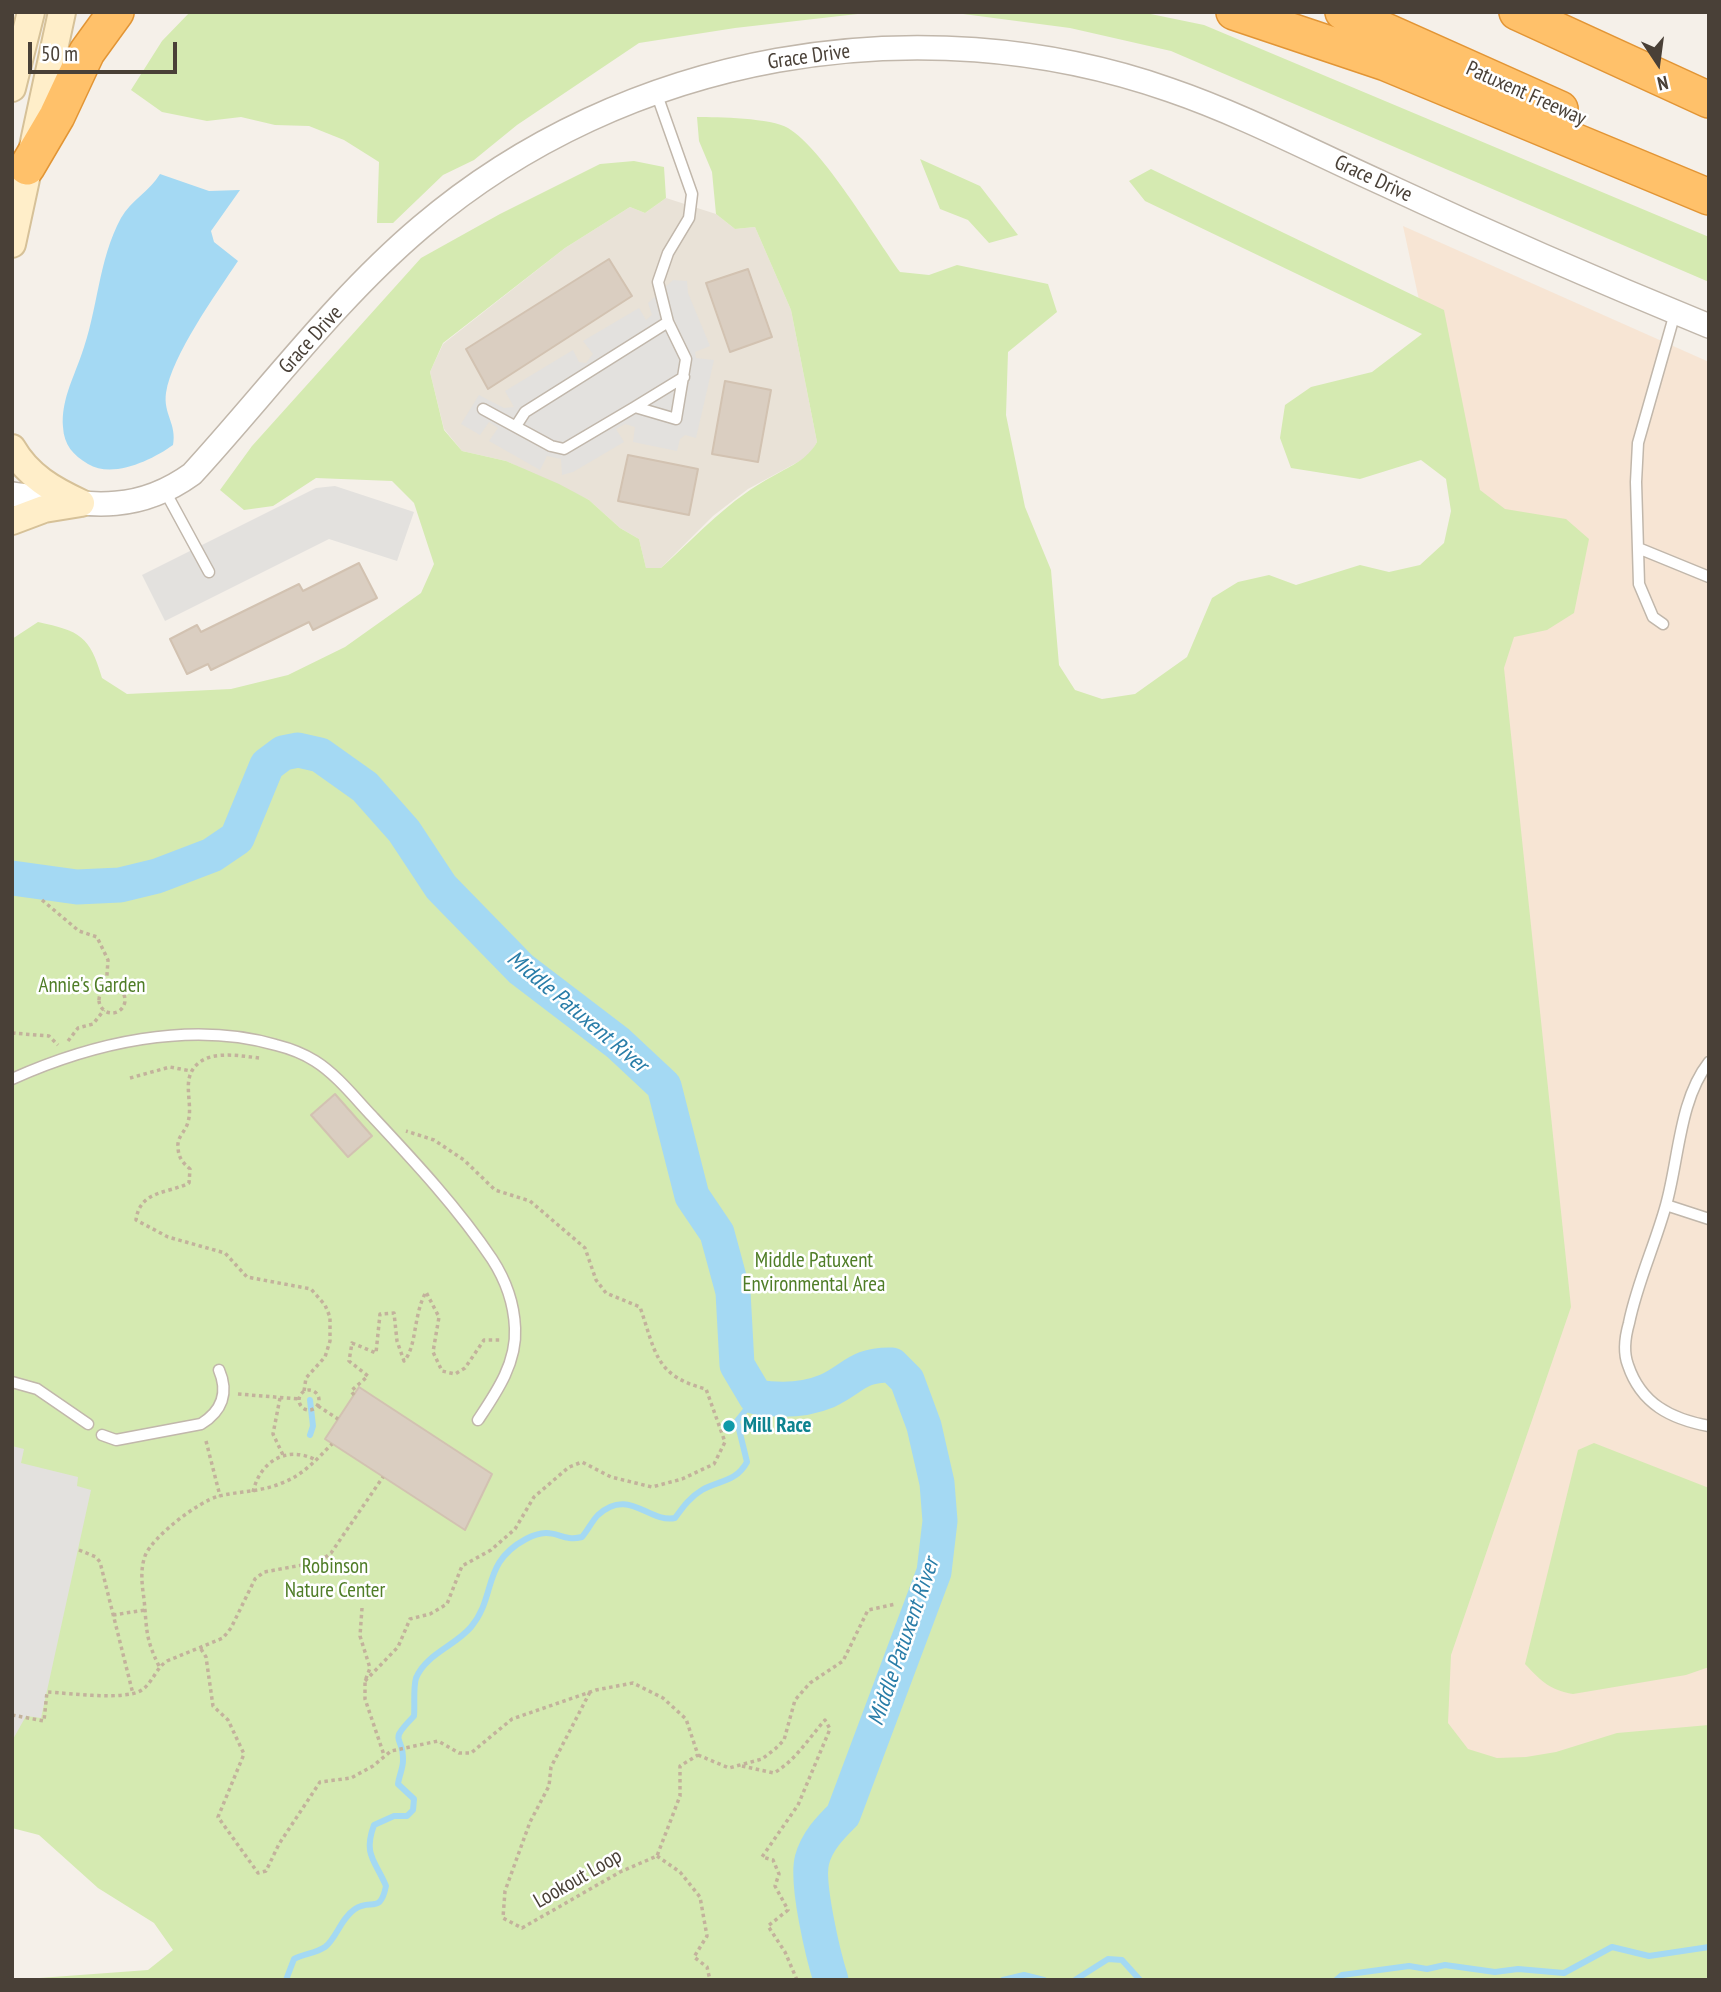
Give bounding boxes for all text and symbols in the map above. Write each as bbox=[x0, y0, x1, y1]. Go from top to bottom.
scale bar bbox=[32, 28, 180, 72]
north arrow bbox=[1623, 28, 1693, 98]
street label: Grace Drive bbox=[766, 39, 852, 75]
text: 50 m bbox=[41, 40, 78, 67]
street label: Patuxent Freeway bbox=[1462, 56, 1590, 132]
text: N bbox=[1655, 71, 1670, 96]
street label: Grace Drive bbox=[1330, 150, 1416, 208]
street label: Grace Drive bbox=[274, 301, 348, 379]
water label: Middle Patuxent River bbox=[501, 945, 653, 1079]
park label: Annie's Garden bbox=[38, 973, 146, 999]
park label: Middle Patuxent Environmental Area bbox=[743, 1248, 885, 1298]
place label: Mill Race bbox=[743, 1413, 811, 1439]
marker: Mill Race bbox=[721, 1418, 737, 1434]
park label: Robinson Nature Center bbox=[285, 1554, 385, 1604]
water label: Middle Patuxent River bbox=[862, 1555, 946, 1729]
street label: Lookout Loop bbox=[530, 1844, 626, 1914]

